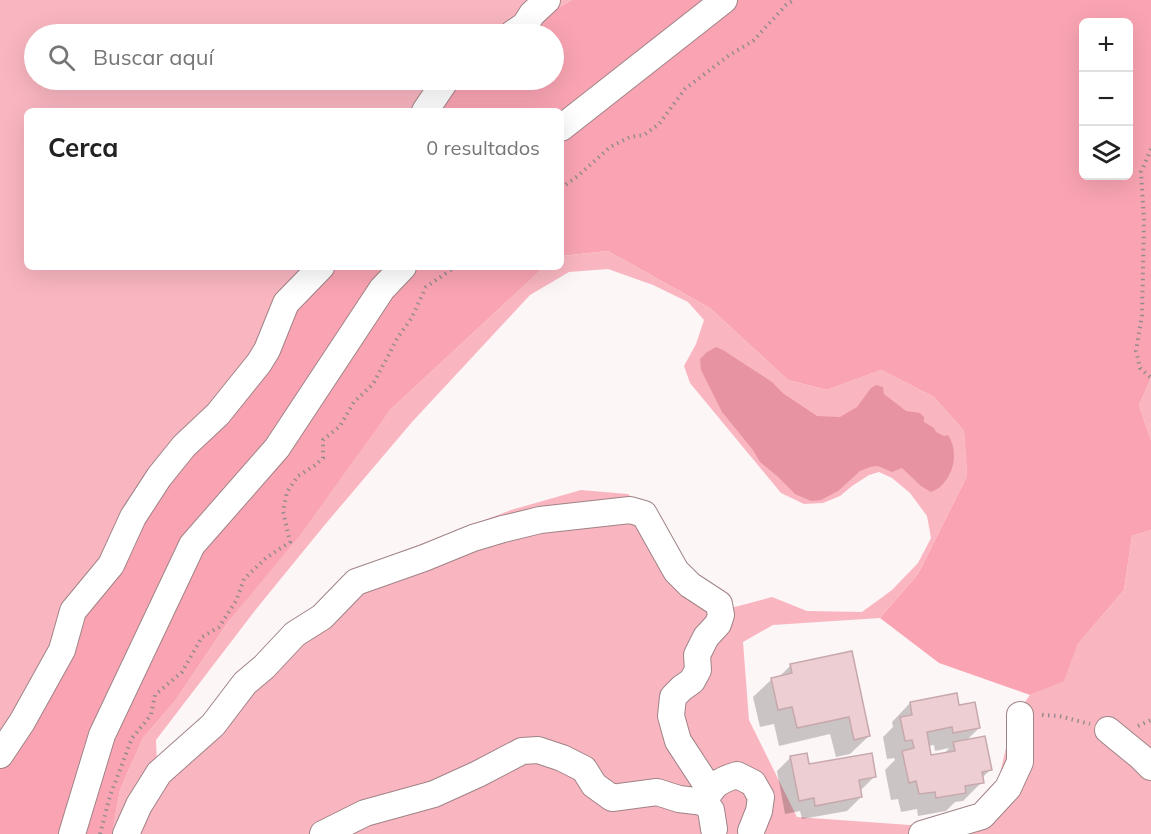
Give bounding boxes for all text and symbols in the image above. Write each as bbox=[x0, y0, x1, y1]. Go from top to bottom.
map controls bbox=[1079, 18, 1133, 180]
button: + bbox=[1079, 18, 1133, 72]
search box bbox=[24, 24, 564, 90]
icon: search bbox=[45, 41, 78, 74]
text: Buscar aquí bbox=[93, 43, 214, 71]
button: − bbox=[1079, 72, 1133, 126]
button: layers bbox=[1079, 126, 1133, 180]
text: Cerca bbox=[48, 131, 118, 164]
text: 0 resultados bbox=[426, 135, 540, 160]

